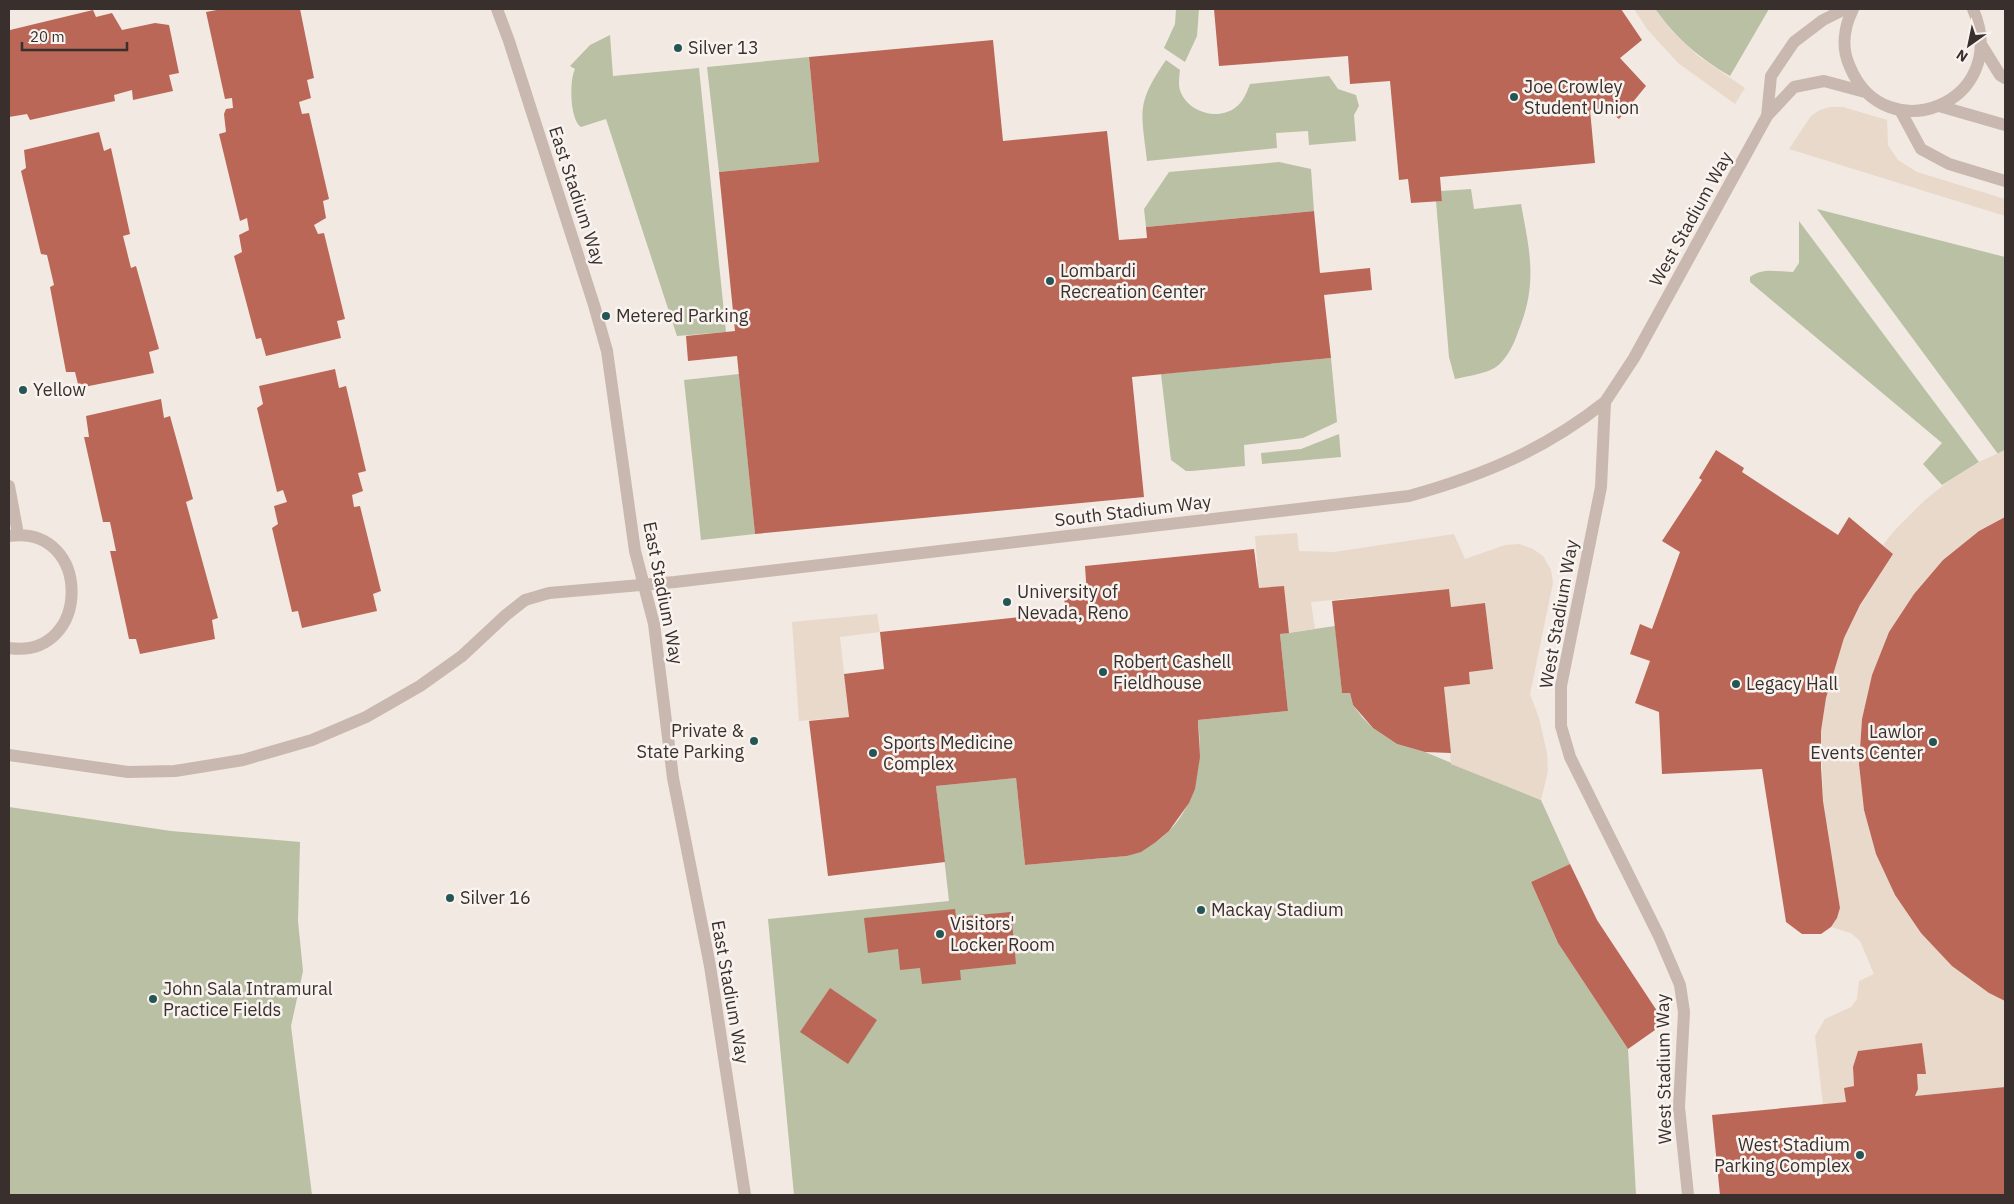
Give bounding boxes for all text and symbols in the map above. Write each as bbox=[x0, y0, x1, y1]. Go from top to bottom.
scale bar bbox=[22, 20, 128, 52]
north arrow bbox=[1944, 20, 1994, 70]
text: 20 m bbox=[30, 27, 65, 46]
place label: Silver 13 bbox=[688, 36, 759, 59]
marker: Silver 13 bbox=[672, 42, 684, 54]
text: N bbox=[1953, 46, 1971, 66]
place label: Joe Crowley Student Union bbox=[1524, 75, 1639, 119]
marker: Joe Crowley Student Union bbox=[1508, 91, 1520, 103]
street label: East Stadium Way bbox=[544, 123, 611, 268]
street label: West Stadium Way bbox=[1644, 147, 1737, 290]
place label: Lombardi Recreation Center bbox=[1060, 259, 1206, 303]
marker: Lombardi Recreation Center bbox=[1044, 275, 1056, 287]
place label: Metered Parking bbox=[616, 304, 749, 327]
marker: Metered Parking bbox=[600, 310, 612, 322]
place label: Yellow bbox=[33, 378, 86, 401]
marker: Yellow bbox=[17, 384, 29, 396]
street label: South Stadium Way bbox=[1053, 489, 1212, 532]
street label: East Stadium Way bbox=[638, 519, 689, 666]
street label: West Stadium Way bbox=[1534, 538, 1583, 690]
place label: University of Nevada, Reno bbox=[1017, 580, 1129, 624]
marker: University of Nevada, Reno bbox=[1001, 596, 1013, 608]
place label: Robert Cashell Fieldhouse bbox=[1113, 650, 1231, 694]
marker: Robert Cashell Fieldhouse bbox=[1097, 666, 1109, 678]
place label: Legacy Hall bbox=[1746, 672, 1838, 695]
marker: Legacy Hall bbox=[1730, 678, 1742, 690]
place label: Private & State Parking bbox=[637, 719, 745, 763]
place label: Lawlor Events Center bbox=[1810, 720, 1923, 764]
place label: Sports Medicine Complex bbox=[883, 731, 1013, 775]
marker: Private & State Parking bbox=[748, 735, 760, 747]
marker: Lawlor Events Center bbox=[1927, 736, 1939, 748]
marker: Sports Medicine Complex bbox=[867, 747, 879, 759]
place label: Silver 16 bbox=[460, 886, 531, 909]
marker: Silver 16 bbox=[444, 892, 456, 904]
place label: Mackay Stadium bbox=[1211, 898, 1344, 921]
marker: Mackay Stadium bbox=[1195, 904, 1207, 916]
place label: Visitors' Locker Room bbox=[950, 912, 1055, 956]
street label: East Stadium Way bbox=[707, 918, 754, 1065]
marker: Visitors' Locker Room bbox=[934, 928, 946, 940]
place label: John Sala Intramural Practice Fields bbox=[163, 977, 333, 1021]
marker: John Sala Intramural Practice Fields bbox=[147, 993, 159, 1005]
street label: West Stadium Way bbox=[1651, 993, 1676, 1145]
place label: West Stadium Parking Complex bbox=[1714, 1133, 1850, 1177]
marker: West Stadium Parking Complex bbox=[1854, 1149, 1866, 1161]

